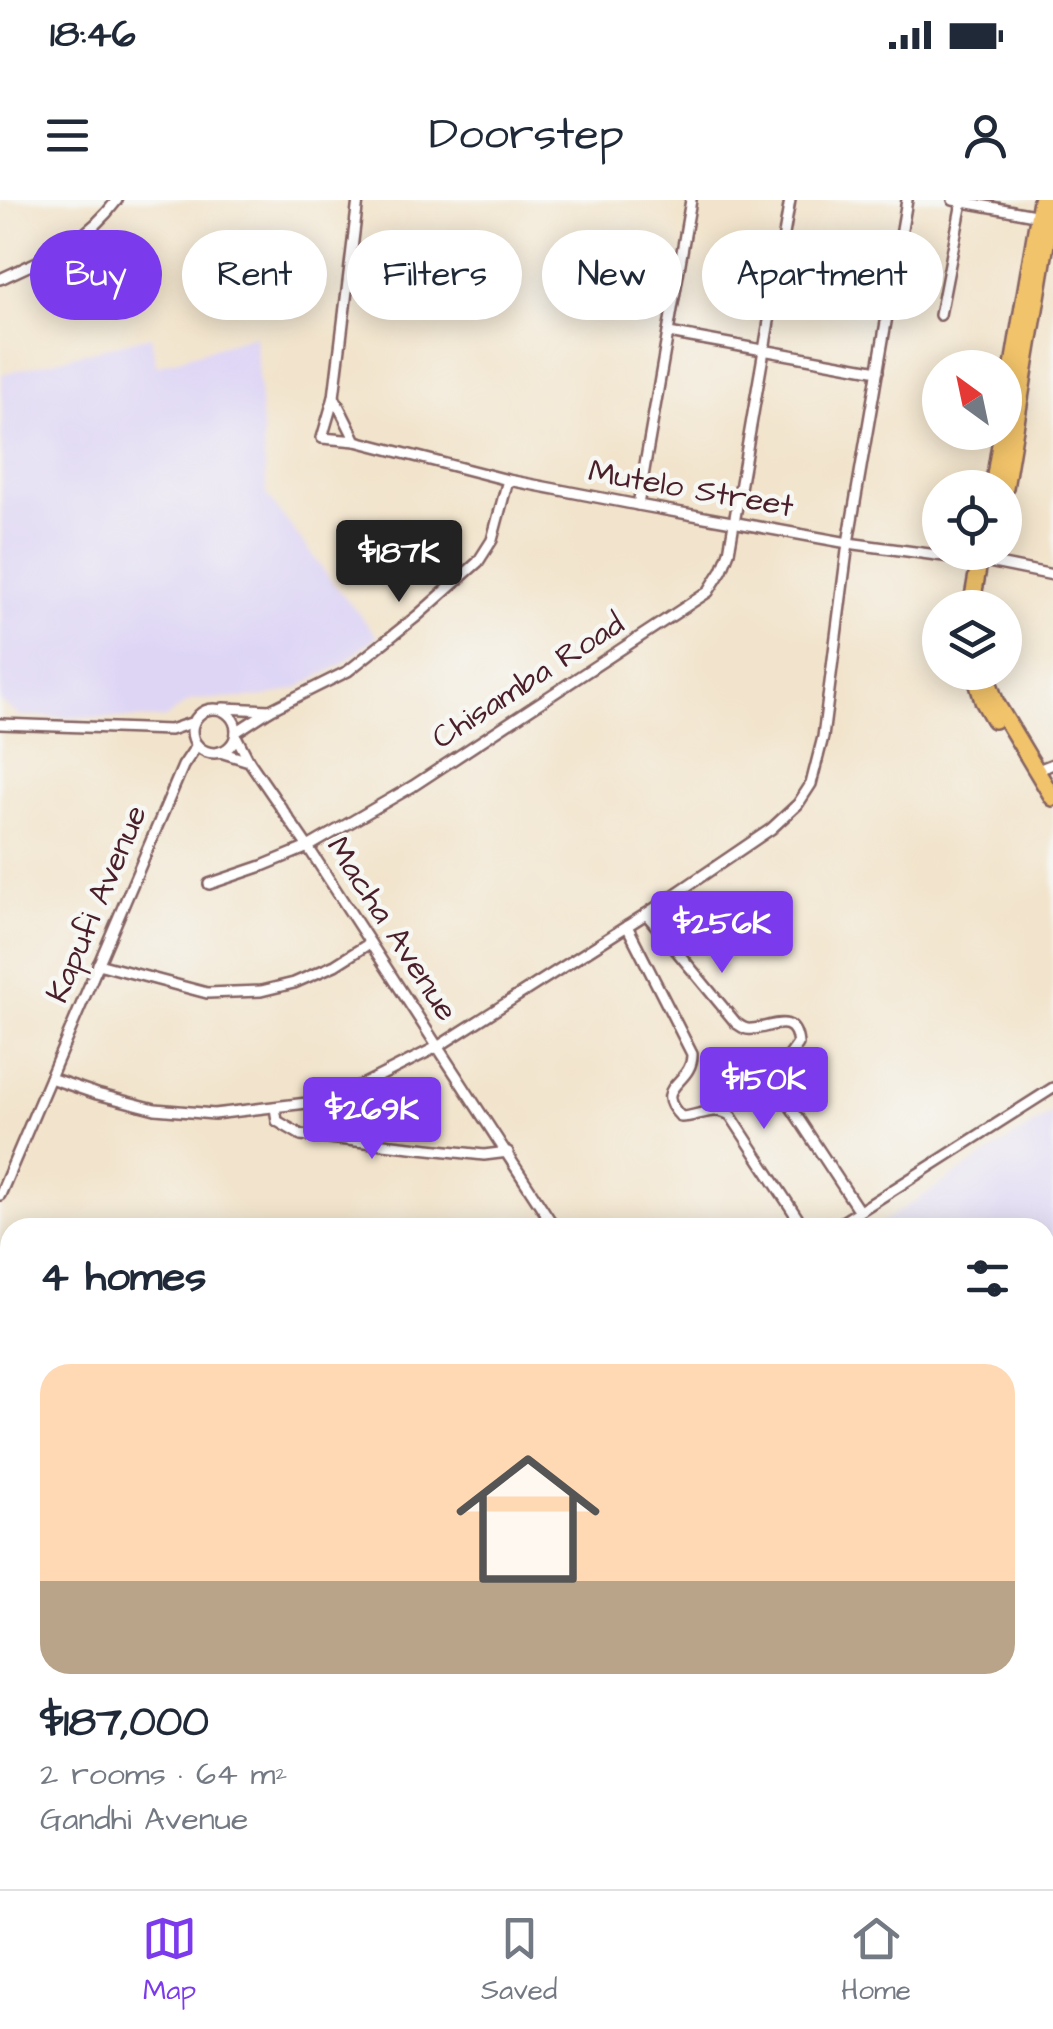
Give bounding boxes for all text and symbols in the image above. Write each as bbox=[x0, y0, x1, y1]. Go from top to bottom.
text: 18:46 bbox=[50, 9, 136, 61]
text: Doorstep bbox=[429, 104, 624, 166]
icon: menu bbox=[40, 108, 95, 163]
icon: person bbox=[958, 108, 1013, 163]
chip: Buy bbox=[30, 230, 162, 320]
chip: Rent bbox=[182, 230, 327, 320]
chip: Filters bbox=[347, 230, 522, 320]
chip: New bbox=[542, 230, 682, 320]
chip: Apartment bbox=[702, 230, 943, 320]
north arrow bbox=[922, 350, 1022, 450]
map controls bbox=[922, 350, 1022, 690]
street label: Mutelo Street bbox=[585, 449, 797, 529]
button: locate bbox=[922, 470, 1022, 570]
pin: $187K bbox=[329, 520, 469, 605]
text: $187K bbox=[358, 530, 440, 575]
button: layers bbox=[922, 590, 1022, 690]
street label: Chisamba Road bbox=[423, 602, 633, 760]
street label: Kapufi Avenue bbox=[35, 798, 159, 1010]
street label: Macha Avenue bbox=[315, 828, 469, 1030]
pin: $256K bbox=[652, 891, 792, 976]
text: $256K bbox=[673, 901, 771, 946]
pin: $150K bbox=[694, 1047, 834, 1132]
text: $150K bbox=[722, 1057, 806, 1102]
pin: $269K bbox=[302, 1077, 442, 1162]
text: $269K bbox=[325, 1087, 419, 1132]
text: 4 homes bbox=[40, 1249, 206, 1307]
icon: filters bbox=[960, 1251, 1015, 1306]
icon: home bbox=[438, 1429, 618, 1609]
text: $187,000 bbox=[40, 1694, 209, 1752]
text: 2 rooms · 64 m² bbox=[40, 1752, 287, 1797]
text: Gandhi Avenue bbox=[40, 1797, 248, 1842]
tab: Map bbox=[142, 1911, 197, 2010]
tab: Saved bbox=[481, 1911, 557, 2010]
tab: Home bbox=[841, 1911, 911, 2010]

